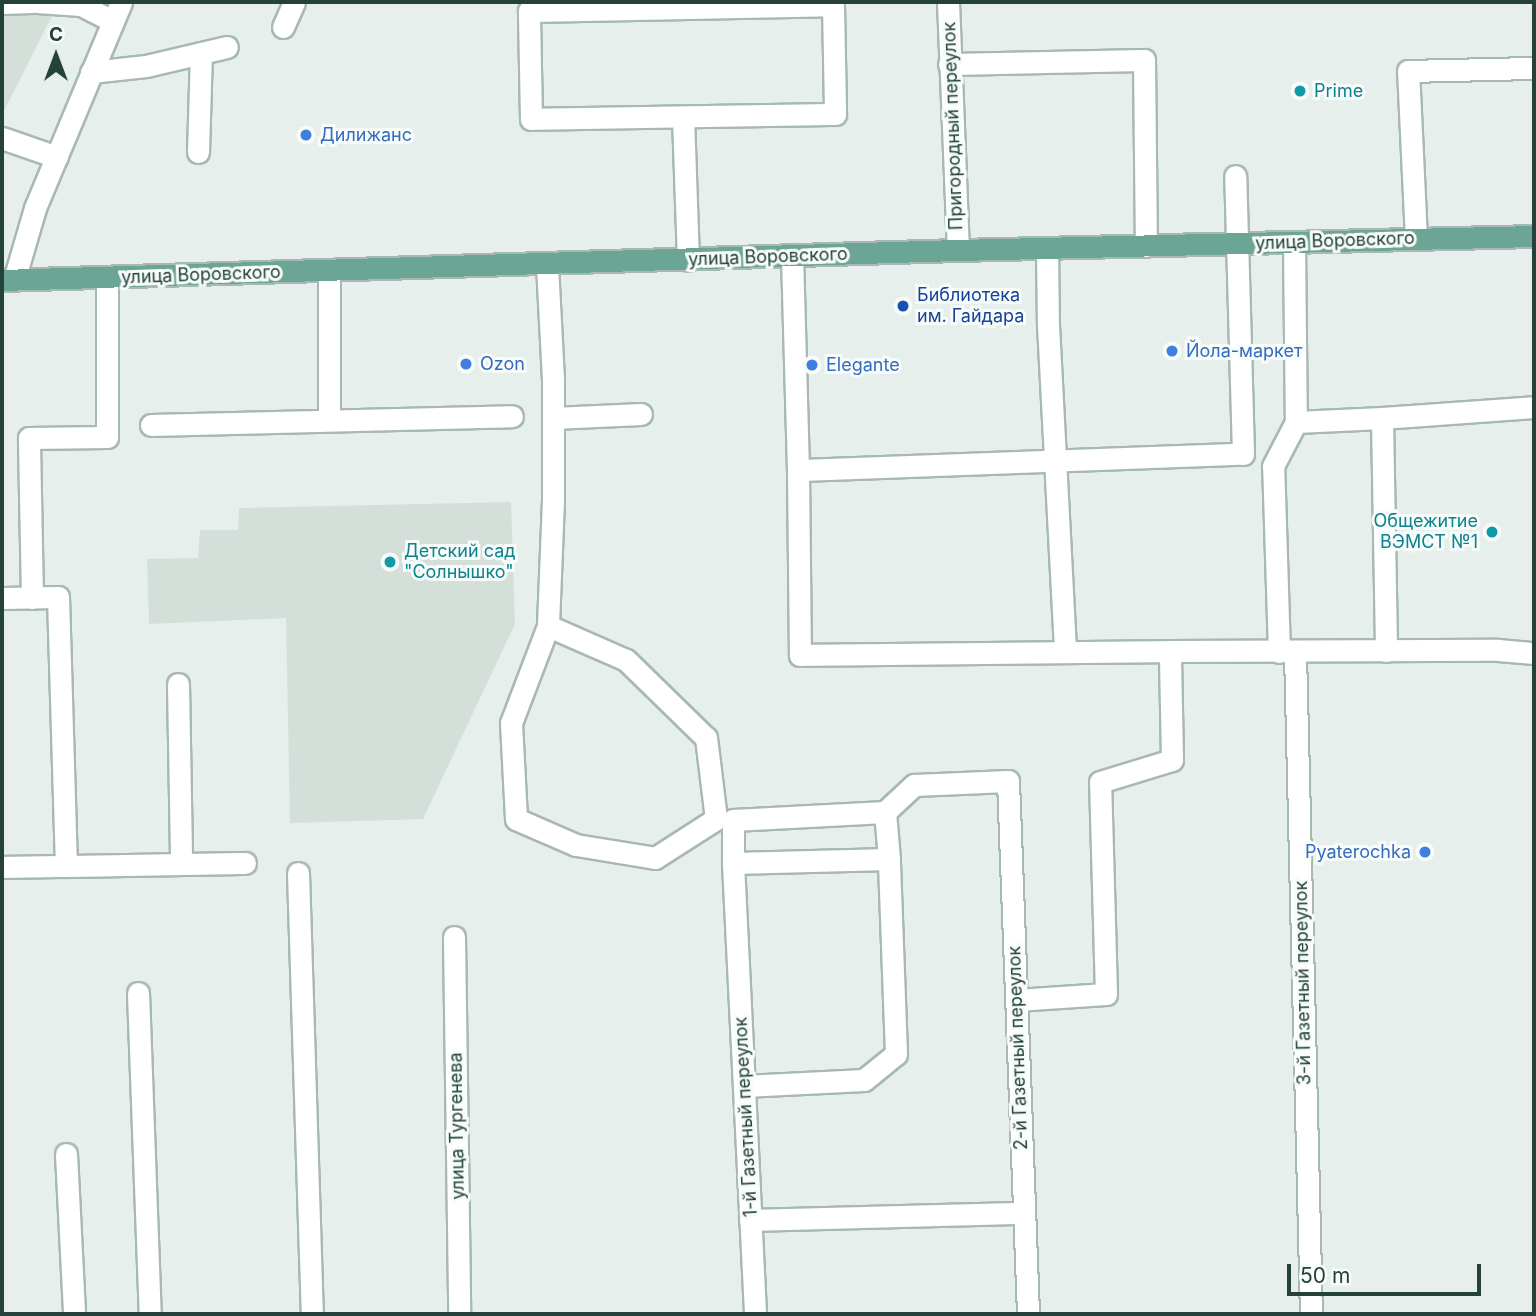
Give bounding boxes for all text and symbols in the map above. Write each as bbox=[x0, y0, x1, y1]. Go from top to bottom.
north arrow bbox=[21, 21, 91, 91]
street label: Пригородный переулок bbox=[939, 21, 967, 231]
text: С bbox=[49, 23, 63, 46]
place label: Prime bbox=[1314, 80, 1363, 102]
marker: Prime bbox=[1292, 83, 1308, 99]
place label: Дилижанс bbox=[320, 124, 412, 146]
marker: Дилижанс bbox=[298, 127, 314, 143]
street label: улица Воровского bbox=[1255, 227, 1415, 255]
street label: улица Воровского bbox=[688, 243, 848, 271]
street label: улица Воровского bbox=[121, 261, 281, 289]
place label: Библиотека им. Гайдара bbox=[917, 285, 1024, 328]
marker: Библиотека им. Гайдара bbox=[895, 298, 911, 314]
place label: Йола-маркет bbox=[1186, 340, 1302, 362]
marker: Йола-маркет bbox=[1164, 343, 1180, 359]
place label: Ozon bbox=[480, 353, 525, 375]
place label: Elegante bbox=[826, 354, 900, 376]
marker: Ozon bbox=[458, 356, 474, 372]
marker: Elegante bbox=[804, 357, 820, 373]
place label: Общежитие ВЭМСТ №1 bbox=[1374, 511, 1478, 554]
marker: Общежитие ВЭМСТ №1 bbox=[1484, 524, 1500, 540]
place label: Детский сад "Солнышко" bbox=[404, 541, 516, 584]
marker: Детский сад "Солнышко" bbox=[382, 554, 398, 570]
place label: Pyaterochka bbox=[1305, 841, 1411, 863]
marker: Pyaterochka bbox=[1417, 844, 1433, 860]
street label: 3-й Газетный переулок bbox=[1290, 881, 1316, 1085]
street label: 2-й Газетный переулок bbox=[1004, 946, 1032, 1150]
street label: 1-й Газетный переулок bbox=[730, 1016, 762, 1218]
street label: улица Тургенева bbox=[445, 1052, 469, 1200]
scale bar bbox=[1291, 1250, 1485, 1294]
text: 50 m bbox=[1300, 1263, 1350, 1288]

